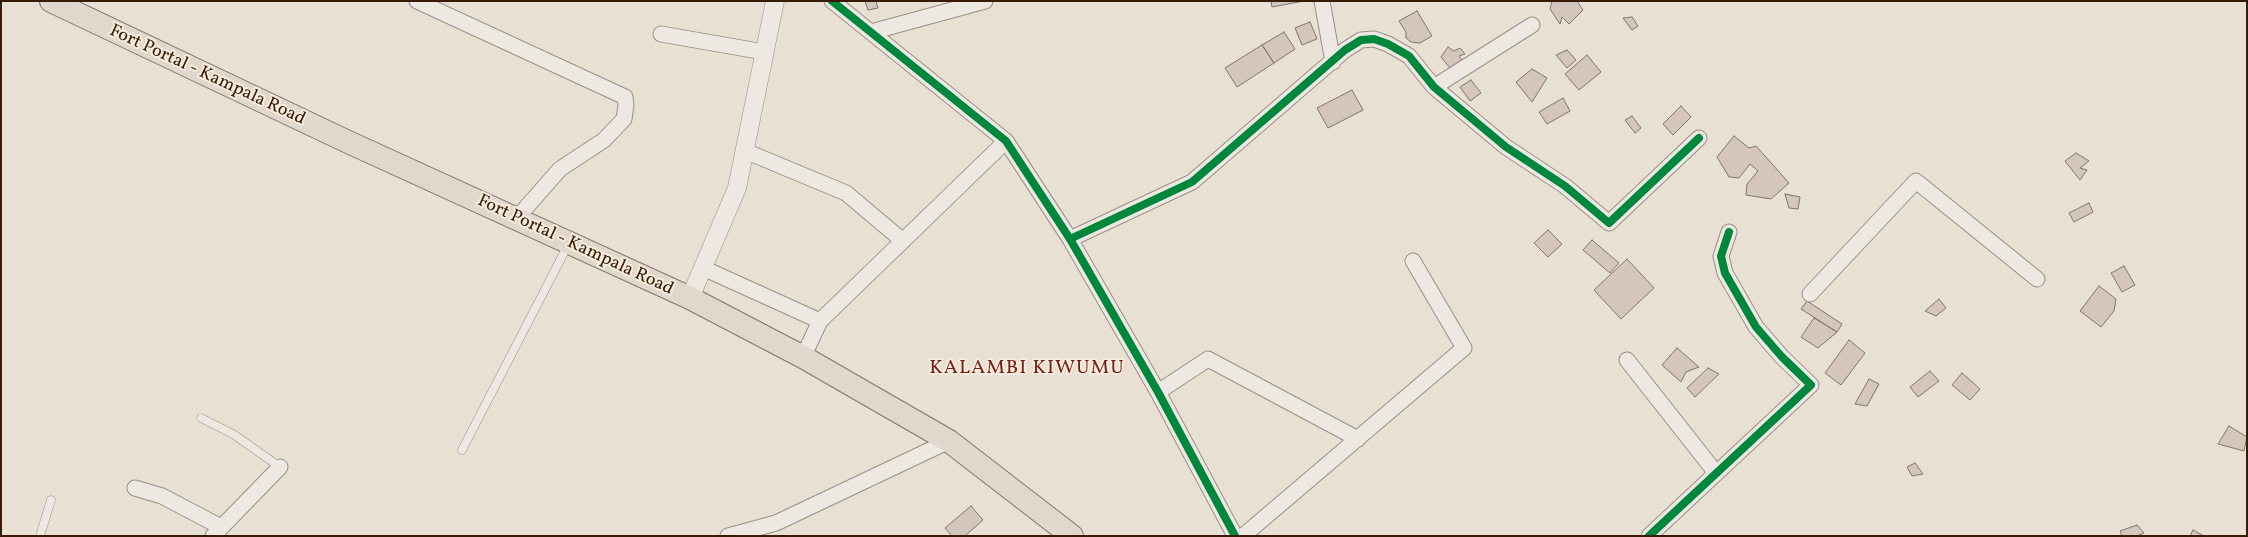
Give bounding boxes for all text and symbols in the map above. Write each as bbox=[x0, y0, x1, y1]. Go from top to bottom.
street label: Fort Portal - Kampala Road bbox=[106, 21, 308, 131]
street label: Fort Portal - Kampala Road bbox=[474, 191, 676, 301]
district label: KALAMBI KIWUMU bbox=[928, 357, 1126, 381]

